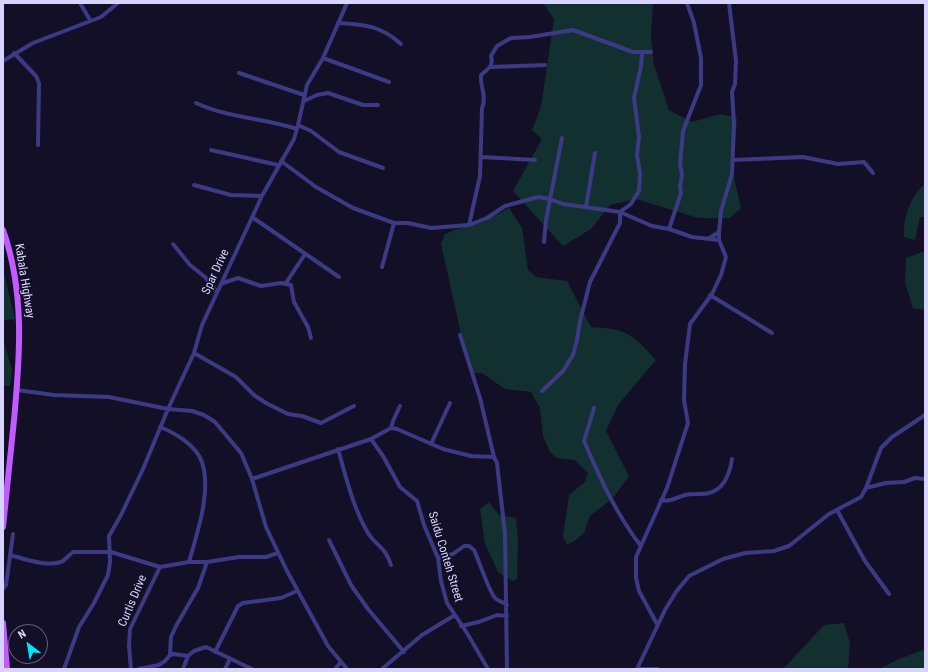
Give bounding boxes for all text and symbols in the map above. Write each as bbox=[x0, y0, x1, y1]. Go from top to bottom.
street label: Kabala Highway bbox=[11, 243, 37, 319]
street label: Spar Drive bbox=[199, 247, 233, 297]
street label: Saidu Conteh Street bbox=[424, 510, 466, 604]
street label: Curtis Drive bbox=[116, 573, 150, 629]
north arrow bbox=[8, 624, 48, 664]
text: N bbox=[16, 627, 28, 641]

